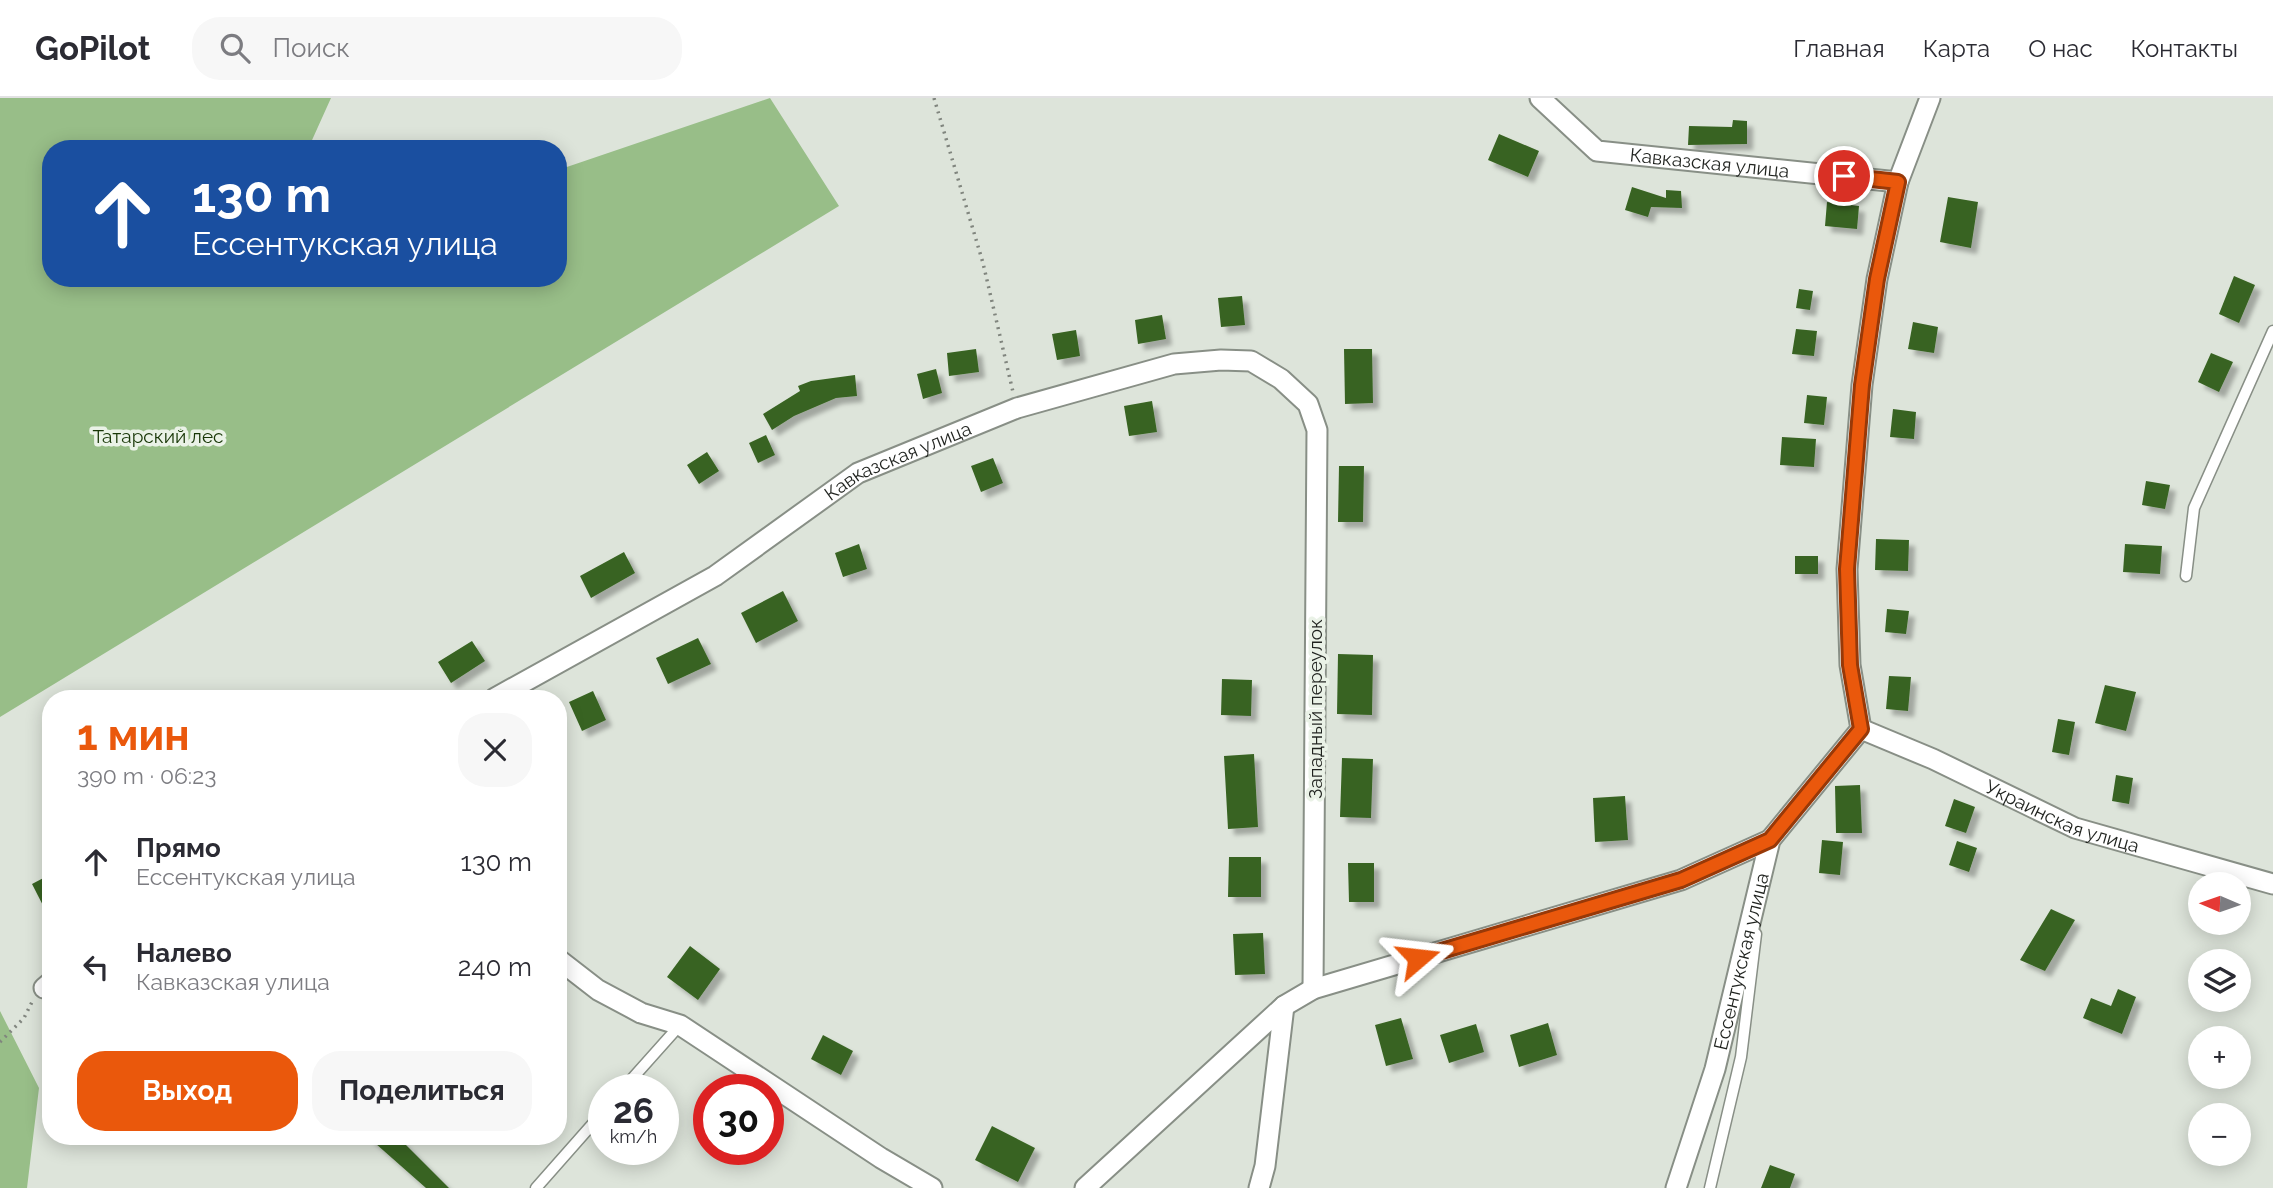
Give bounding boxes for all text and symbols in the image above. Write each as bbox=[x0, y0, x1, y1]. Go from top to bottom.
search box bbox=[192, 17, 682, 80]
text: GoPilot bbox=[35, 29, 150, 68]
icon: search bbox=[216, 29, 254, 67]
text: Поиск bbox=[272, 33, 350, 63]
text: Главная bbox=[1793, 34, 1885, 63]
text: Карта bbox=[1923, 34, 1990, 63]
text: О нас bbox=[2028, 34, 2093, 63]
text: Контакты bbox=[2131, 34, 2238, 63]
street label: Кавказская улица bbox=[1629, 143, 1790, 182]
pin bbox=[1814, 146, 1874, 206]
icon: arrive bbox=[1825, 157, 1863, 195]
text: 130 m bbox=[192, 166, 331, 223]
icon: ahead bbox=[77, 168, 168, 259]
text: Ессентукская улица bbox=[192, 225, 498, 262]
street label: Кавказская улица bbox=[820, 417, 974, 505]
park label: Татарский лес bbox=[92, 425, 224, 447]
street label: Западный переулок bbox=[1304, 619, 1326, 799]
text: 1 мин bbox=[77, 711, 190, 760]
button: close bbox=[458, 713, 532, 787]
text: 390 m · 06:23 bbox=[77, 762, 216, 789]
street label: Украинская улица bbox=[1982, 775, 2142, 857]
text: Прямо bbox=[136, 833, 221, 863]
icon: ahead bbox=[77, 843, 115, 881]
text: 130 m bbox=[461, 847, 532, 877]
text: Ессентукская улица bbox=[136, 863, 356, 890]
street label: Ессентукская улица bbox=[1709, 870, 1773, 1052]
north arrow bbox=[2188, 872, 2250, 934]
map controls bbox=[2188, 872, 2251, 1166]
position arrow bbox=[1381, 921, 1455, 995]
text: Налево bbox=[136, 938, 232, 968]
icon: left bbox=[77, 948, 115, 986]
button: layers bbox=[2188, 949, 2251, 1012]
text: 240 m bbox=[458, 952, 532, 982]
text: Кавказская улица bbox=[136, 968, 330, 995]
button: + bbox=[2188, 1026, 2251, 1089]
button: Выход bbox=[77, 1051, 298, 1131]
button: Поделиться bbox=[312, 1051, 532, 1131]
speed limit sign: 30 bbox=[693, 1074, 784, 1165]
text: 26 bbox=[613, 1090, 654, 1131]
button: − bbox=[2188, 1103, 2251, 1166]
text: km/h bbox=[610, 1126, 657, 1147]

